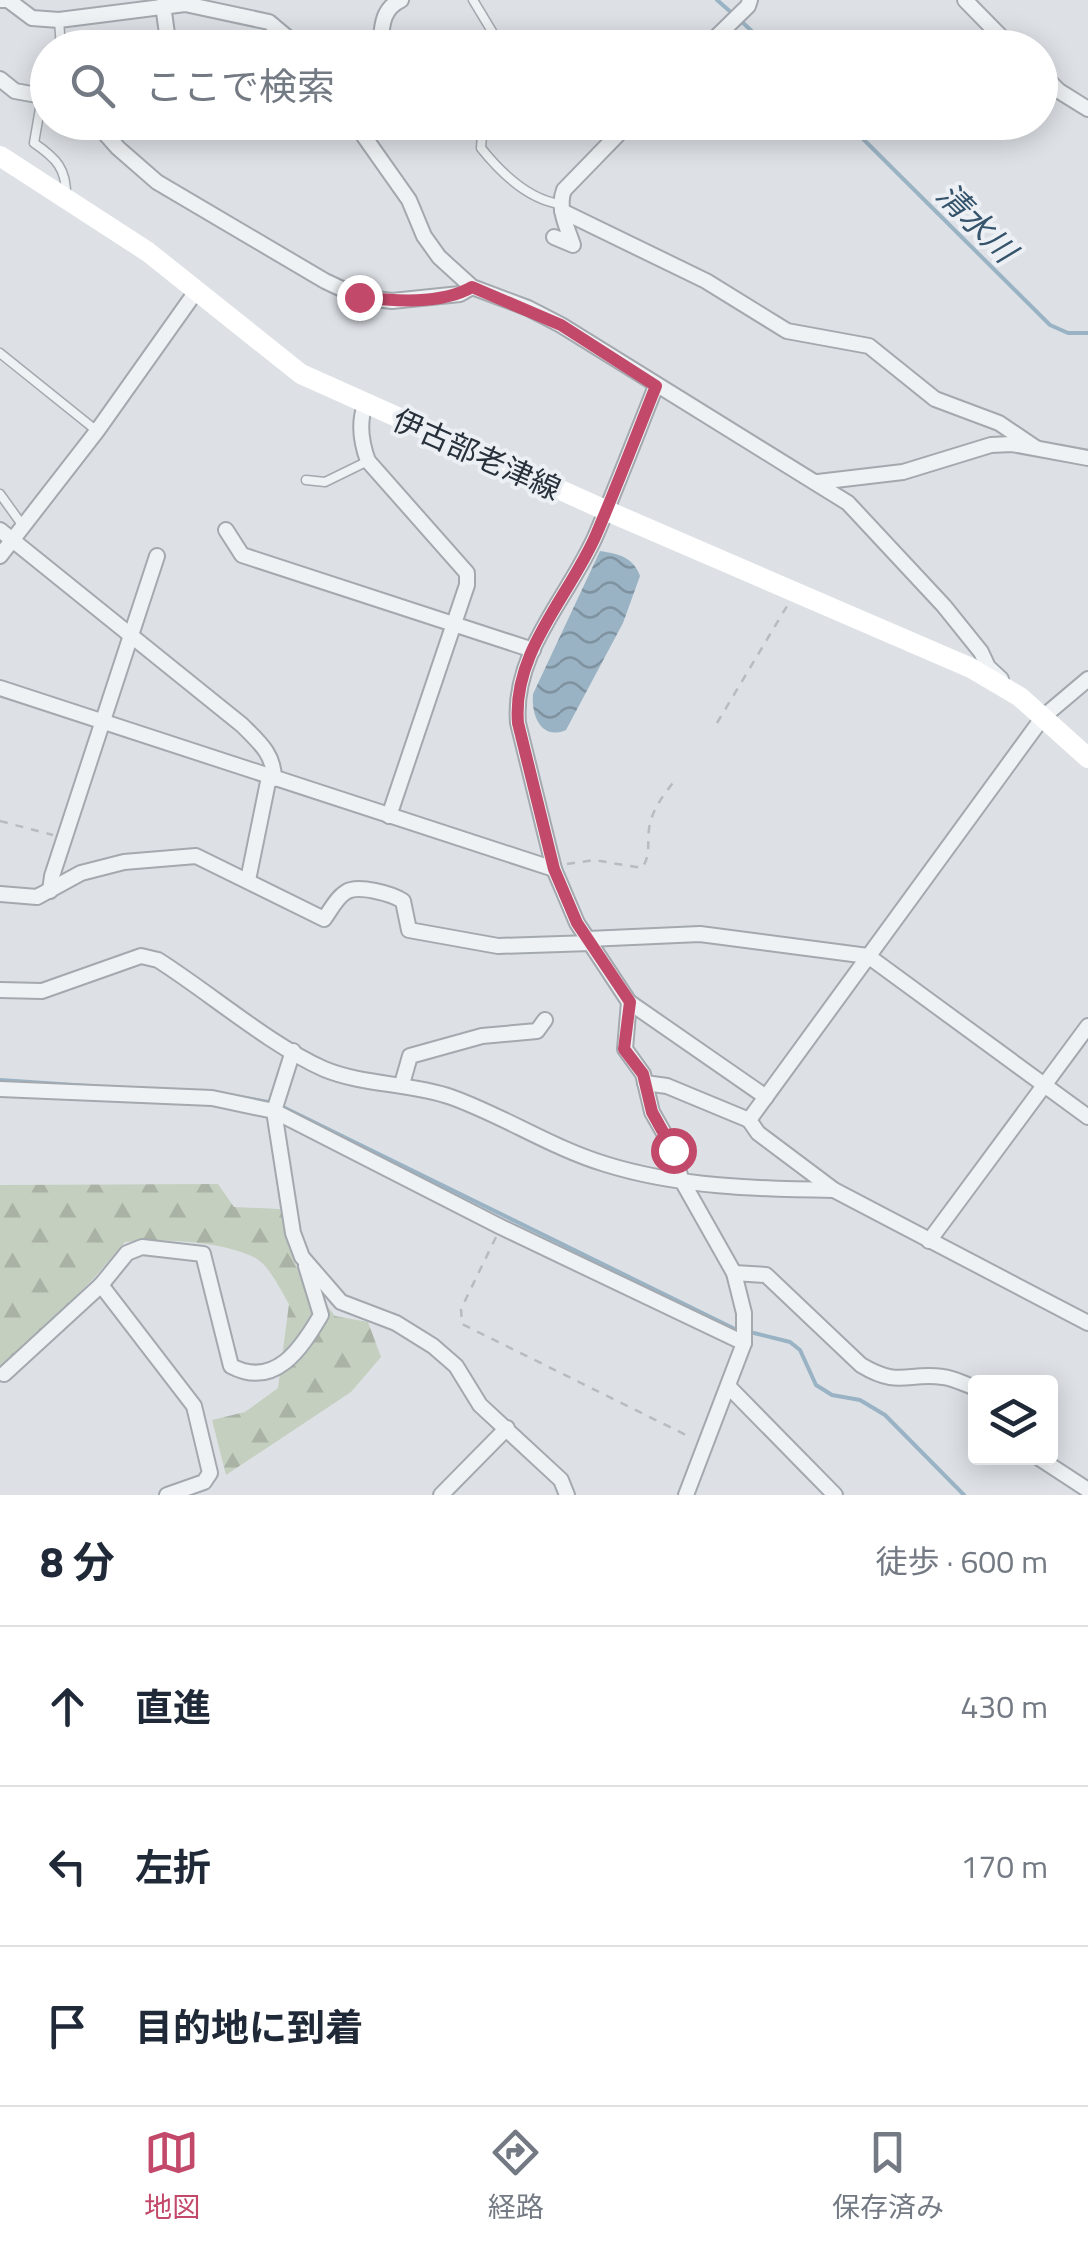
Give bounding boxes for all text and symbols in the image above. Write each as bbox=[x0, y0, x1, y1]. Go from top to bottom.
search box bbox=[30, 30, 1058, 140]
text: ここで検索 bbox=[145, 57, 335, 115]
icon: search bbox=[65, 58, 120, 113]
water label: 清水川 bbox=[926, 171, 1030, 275]
route end bbox=[337, 275, 383, 321]
street label: 伊古部老津線 bbox=[385, 396, 569, 512]
route start bbox=[651, 1128, 697, 1174]
map controls bbox=[968, 1375, 1058, 1465]
button: layers bbox=[968, 1375, 1058, 1465]
text: 8 分 bbox=[40, 1529, 115, 1593]
text: 徒歩 · 600 m bbox=[875, 1537, 1048, 1585]
text: 直進 bbox=[135, 1678, 211, 1736]
icon: ahead bbox=[40, 1679, 95, 1734]
text: 430 m bbox=[960, 1682, 1048, 1730]
text: 左折 bbox=[135, 1838, 211, 1896]
icon: left bbox=[40, 1839, 95, 1894]
text: 170 m bbox=[960, 1842, 1048, 1890]
text: 目的地に到着 bbox=[135, 1998, 363, 2056]
icon: arrive bbox=[40, 1999, 95, 2054]
tab: 地図 bbox=[144, 2125, 200, 2228]
tab: 経路 bbox=[488, 2125, 544, 2228]
tab: 保存済み bbox=[832, 2125, 944, 2228]

